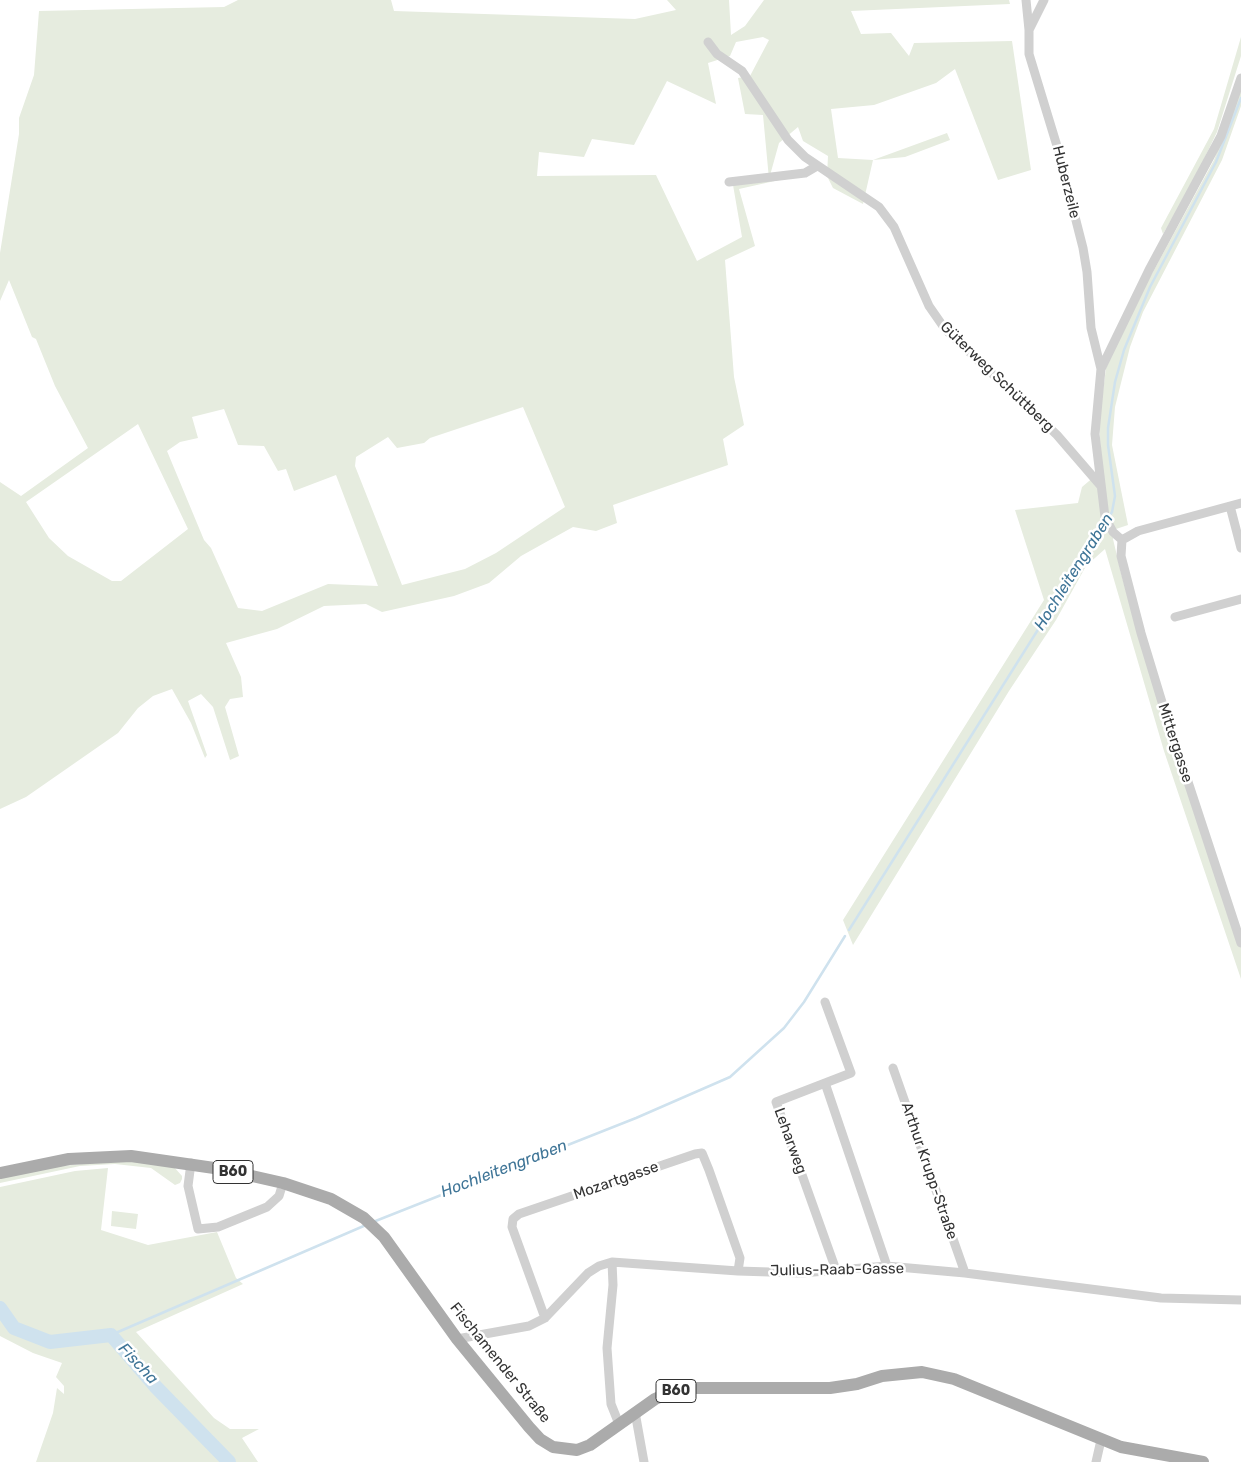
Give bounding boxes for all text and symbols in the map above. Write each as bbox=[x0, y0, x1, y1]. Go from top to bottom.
street label: Huberzeile bbox=[1048, 144, 1084, 220]
street label: Güterweg Schüttberg bbox=[936, 318, 1058, 436]
water label: Hochleitengraben bbox=[1030, 510, 1118, 634]
street label: Mittergasse bbox=[1154, 701, 1196, 785]
street label: Arthur Krupp-Straße bbox=[897, 1100, 961, 1242]
street label: Leharweg bbox=[770, 1106, 810, 1176]
water label: Hochleitengraben bbox=[438, 1136, 570, 1202]
street label: Mozartgasse bbox=[571, 1158, 661, 1204]
road number: B60 bbox=[213, 1160, 253, 1184]
street label: Julius-Raab-Gasse bbox=[770, 1260, 904, 1280]
street label: Fischamender Straße bbox=[446, 1299, 554, 1427]
water label: Fischa bbox=[114, 1339, 162, 1389]
road number: B60 bbox=[656, 1380, 696, 1402]

